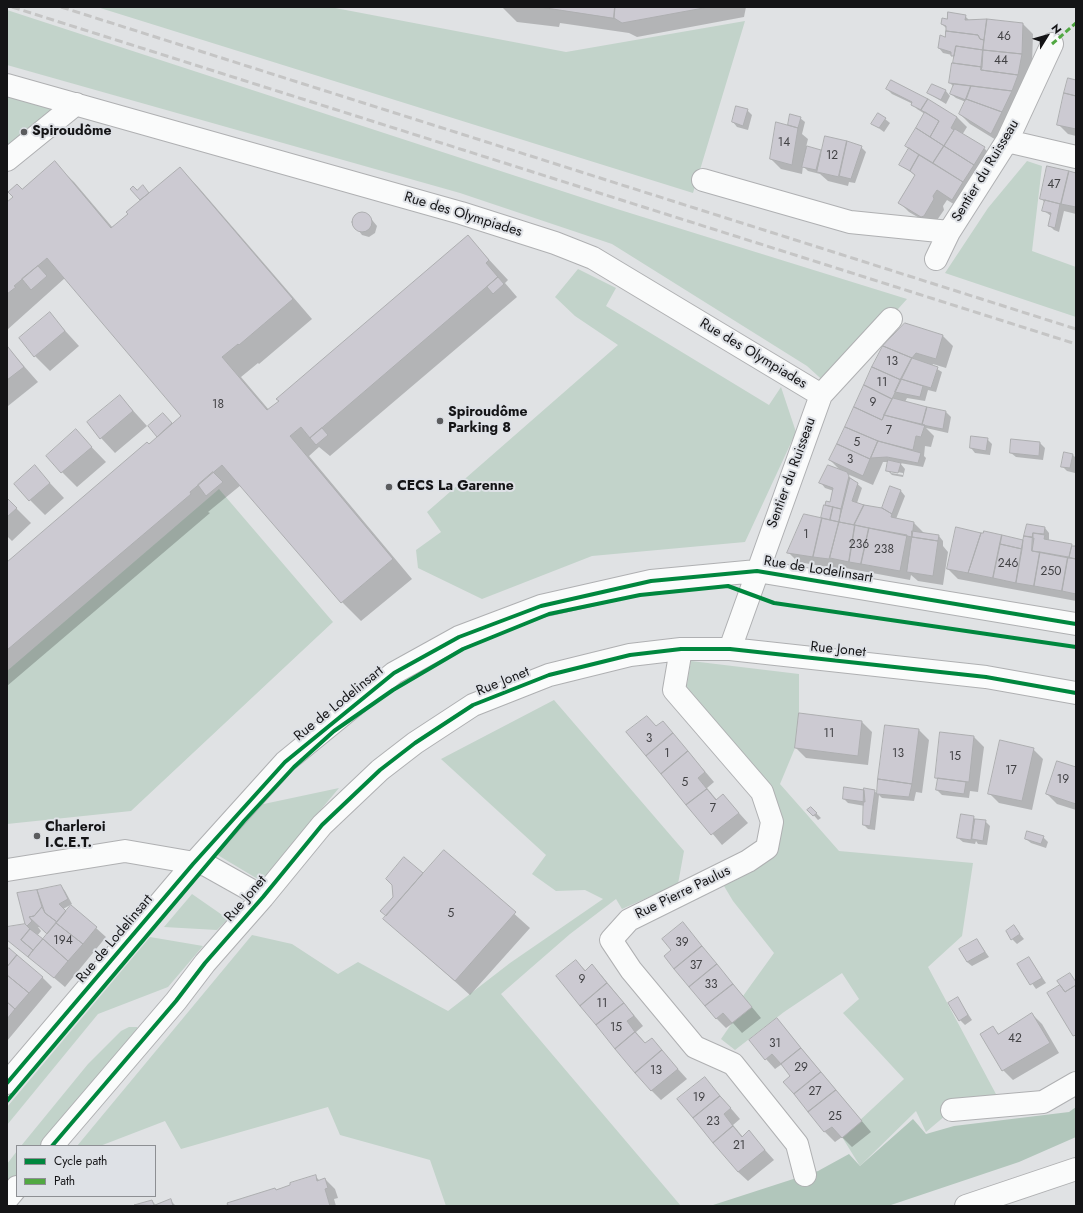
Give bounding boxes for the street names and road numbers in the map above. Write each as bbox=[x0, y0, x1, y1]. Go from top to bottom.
street label: Sentier du Ruisseau bbox=[949, 117, 1023, 225]
street label: Rue des Olympiades bbox=[402, 189, 524, 241]
street label: Rue des Olympiades bbox=[696, 315, 810, 393]
street label: Sentier du Ruisseau bbox=[764, 415, 820, 531]
street label: Rue de Lodelinsart bbox=[762, 553, 874, 587]
street label: Rue Jonet bbox=[810, 639, 866, 661]
street label: Rue de Lodelinsart bbox=[291, 663, 387, 745]
street label: Rue Jonet bbox=[474, 664, 532, 700]
street label: Rue Pierre Paulus bbox=[633, 863, 733, 923]
street label: Rue Jonet bbox=[221, 873, 271, 925]
street label: Rue de Lodelinsart bbox=[73, 892, 157, 986]

